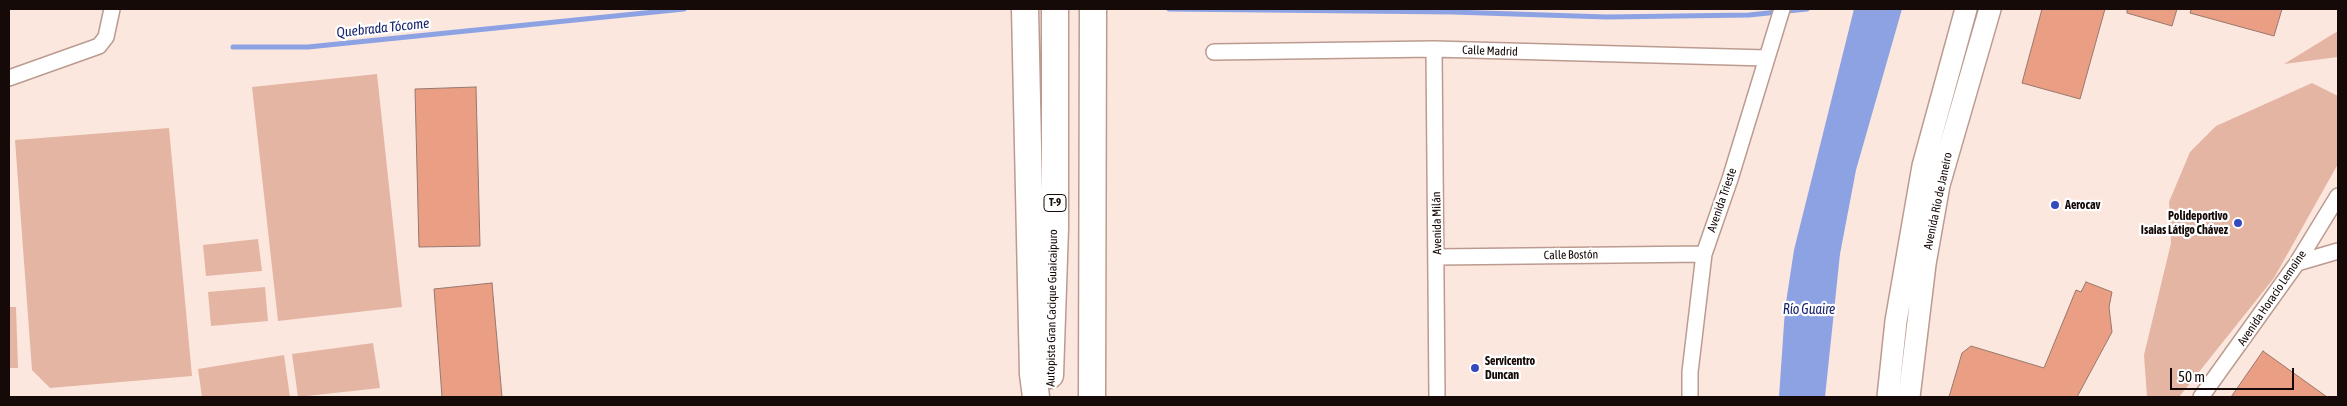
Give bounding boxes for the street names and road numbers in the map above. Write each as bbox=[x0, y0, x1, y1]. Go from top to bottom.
street label: Calle Madrid bbox=[1462, 43, 1518, 59]
street label: Avenida Río de Janeiro bbox=[1921, 151, 1955, 251]
street label: Avenida Trieste bbox=[1704, 166, 1740, 234]
street label: Avenida Milán bbox=[1429, 191, 1445, 255]
road number: T-9 bbox=[1044, 194, 1066, 212]
street label: Autopista Gran Cacique Guaicaipuro bbox=[1043, 229, 1061, 387]
street label: Calle Bostón bbox=[1544, 247, 1598, 263]
street label: Avenida Horacio Lemoine bbox=[2235, 248, 2309, 348]

